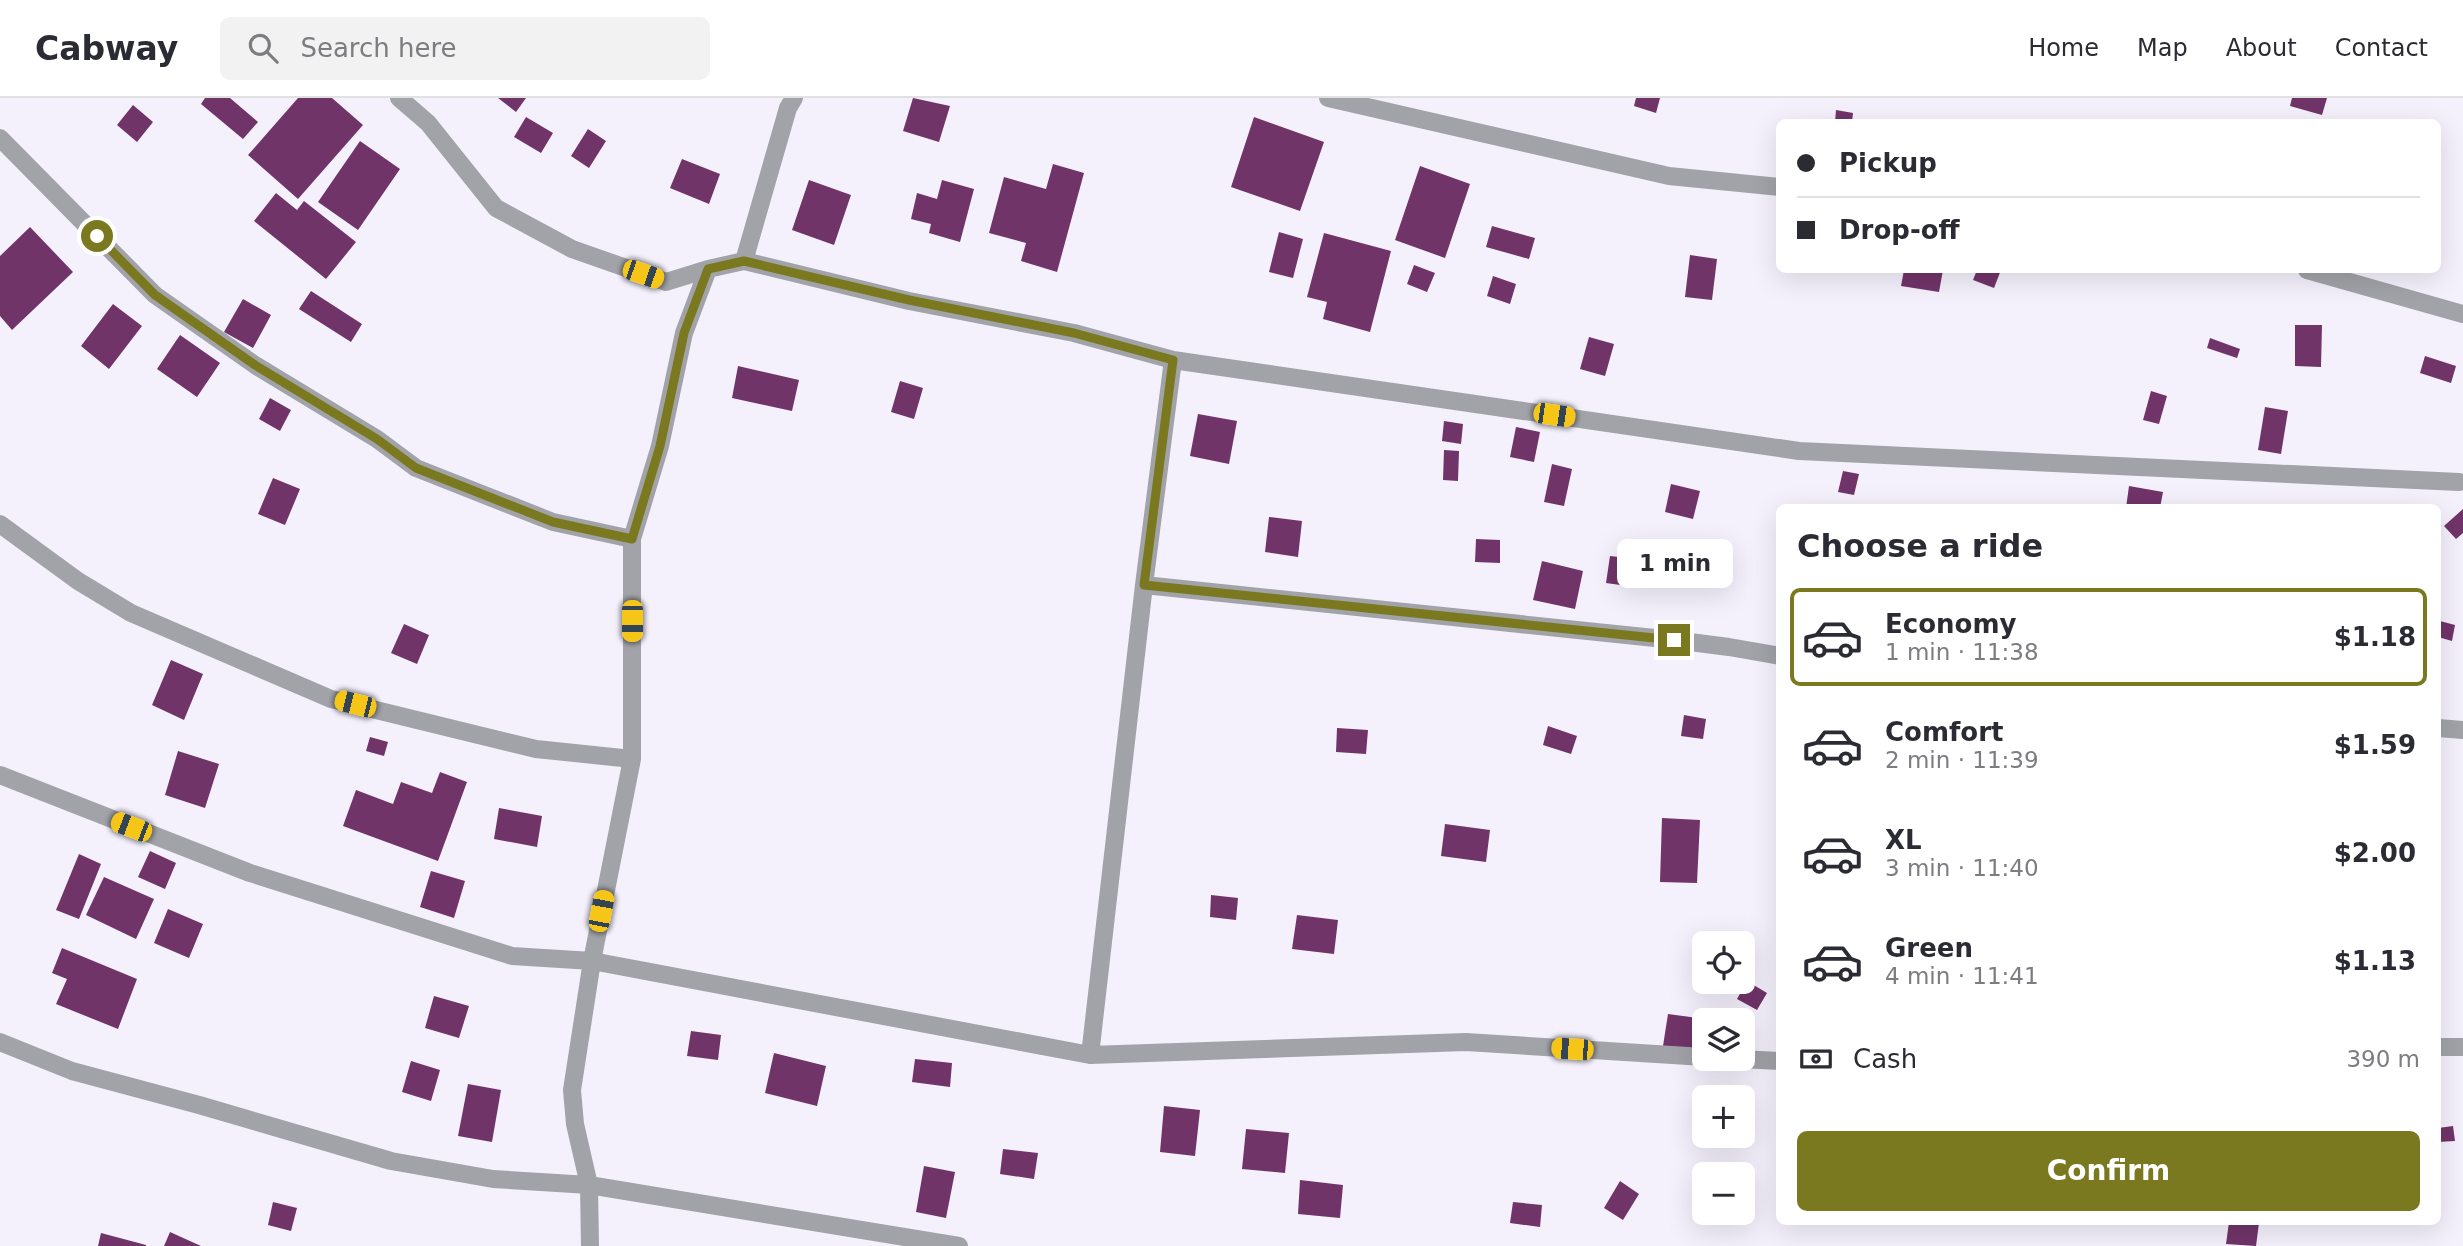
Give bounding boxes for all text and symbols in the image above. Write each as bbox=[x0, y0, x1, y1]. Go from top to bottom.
search box bbox=[220, 17, 710, 80]
text: Cabway bbox=[35, 29, 178, 68]
icon: search bbox=[244, 29, 282, 67]
text: Search here bbox=[300, 33, 457, 63]
text: Home bbox=[2028, 34, 2099, 62]
text: Map bbox=[2137, 34, 2188, 62]
text: About bbox=[2226, 34, 2297, 62]
text: Contact bbox=[2335, 34, 2428, 62]
text: Pickup bbox=[1839, 148, 1937, 178]
text: Drop-off bbox=[1839, 215, 1960, 245]
route start bbox=[81, 220, 113, 252]
car bbox=[620, 257, 667, 291]
car bbox=[1532, 402, 1577, 428]
text: Choose a ride bbox=[1797, 527, 2043, 565]
callout: 1 min bbox=[1616, 538, 1732, 588]
text: 1 min bbox=[1639, 550, 1711, 576]
car bbox=[622, 600, 643, 642]
icon: car bbox=[1801, 606, 1864, 669]
text: Economy bbox=[1885, 609, 2016, 639]
text: $1.18 bbox=[2334, 622, 2416, 652]
route end bbox=[1658, 624, 1690, 656]
text: 1 min · 11:38 bbox=[1885, 639, 2039, 665]
car bbox=[333, 689, 378, 719]
icon: car bbox=[1801, 714, 1864, 777]
text: Comfort bbox=[1885, 717, 2003, 747]
text: $1.59 bbox=[2334, 730, 2416, 760]
text: 2 min · 11:39 bbox=[1885, 747, 2039, 773]
car bbox=[108, 810, 155, 844]
icon: car bbox=[1801, 822, 1864, 885]
text: XL bbox=[1885, 825, 1922, 855]
text: $2.00 bbox=[2334, 838, 2416, 868]
text: 3 min · 11:40 bbox=[1885, 855, 2039, 881]
car bbox=[587, 888, 616, 934]
icon: car bbox=[1801, 930, 1864, 993]
map controls bbox=[1692, 931, 1755, 1225]
button: locate bbox=[1692, 931, 1755, 994]
text: Green bbox=[1885, 933, 1973, 963]
text: $1.13 bbox=[2334, 946, 2416, 976]
text: 4 min · 11:41 bbox=[1885, 963, 2039, 989]
button: layers bbox=[1692, 1008, 1755, 1071]
car bbox=[1551, 1037, 1594, 1061]
icon: cash bbox=[1797, 1040, 1835, 1078]
text: Cash bbox=[1853, 1044, 1917, 1074]
text: 390 m bbox=[2346, 1046, 2420, 1072]
button: + bbox=[1692, 1085, 1755, 1148]
button: Confirm bbox=[1797, 1131, 2420, 1211]
button: − bbox=[1692, 1162, 1755, 1225]

